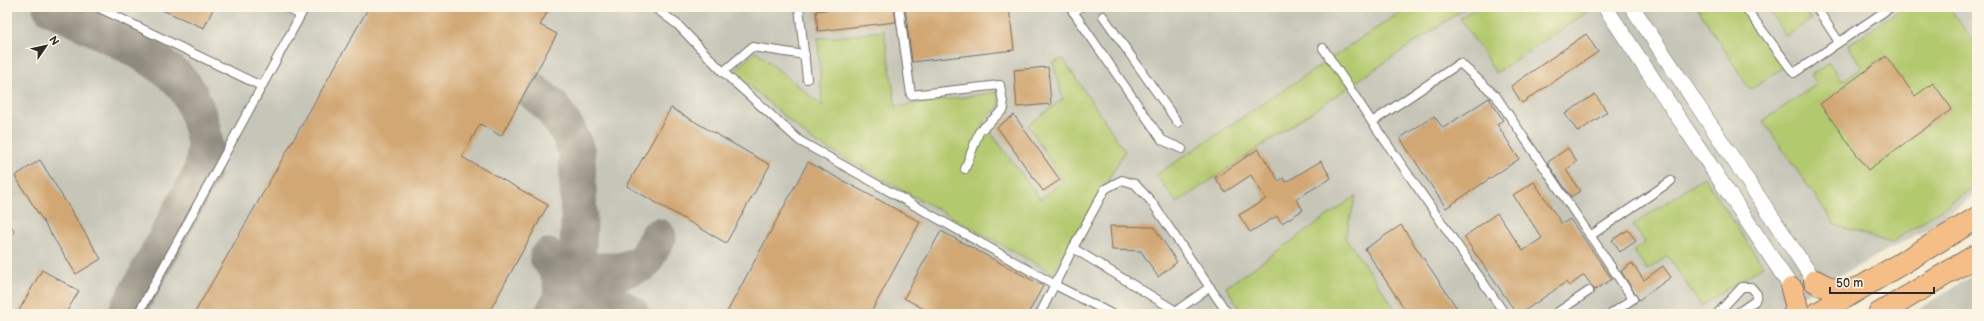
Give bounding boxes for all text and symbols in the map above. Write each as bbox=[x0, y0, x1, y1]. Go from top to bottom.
north arrow bbox=[26, 26, 66, 66]
text: N bbox=[46, 34, 62, 48]
scale bar bbox=[1830, 269, 1934, 295]
text: 50 m bbox=[1836, 276, 1863, 291]

